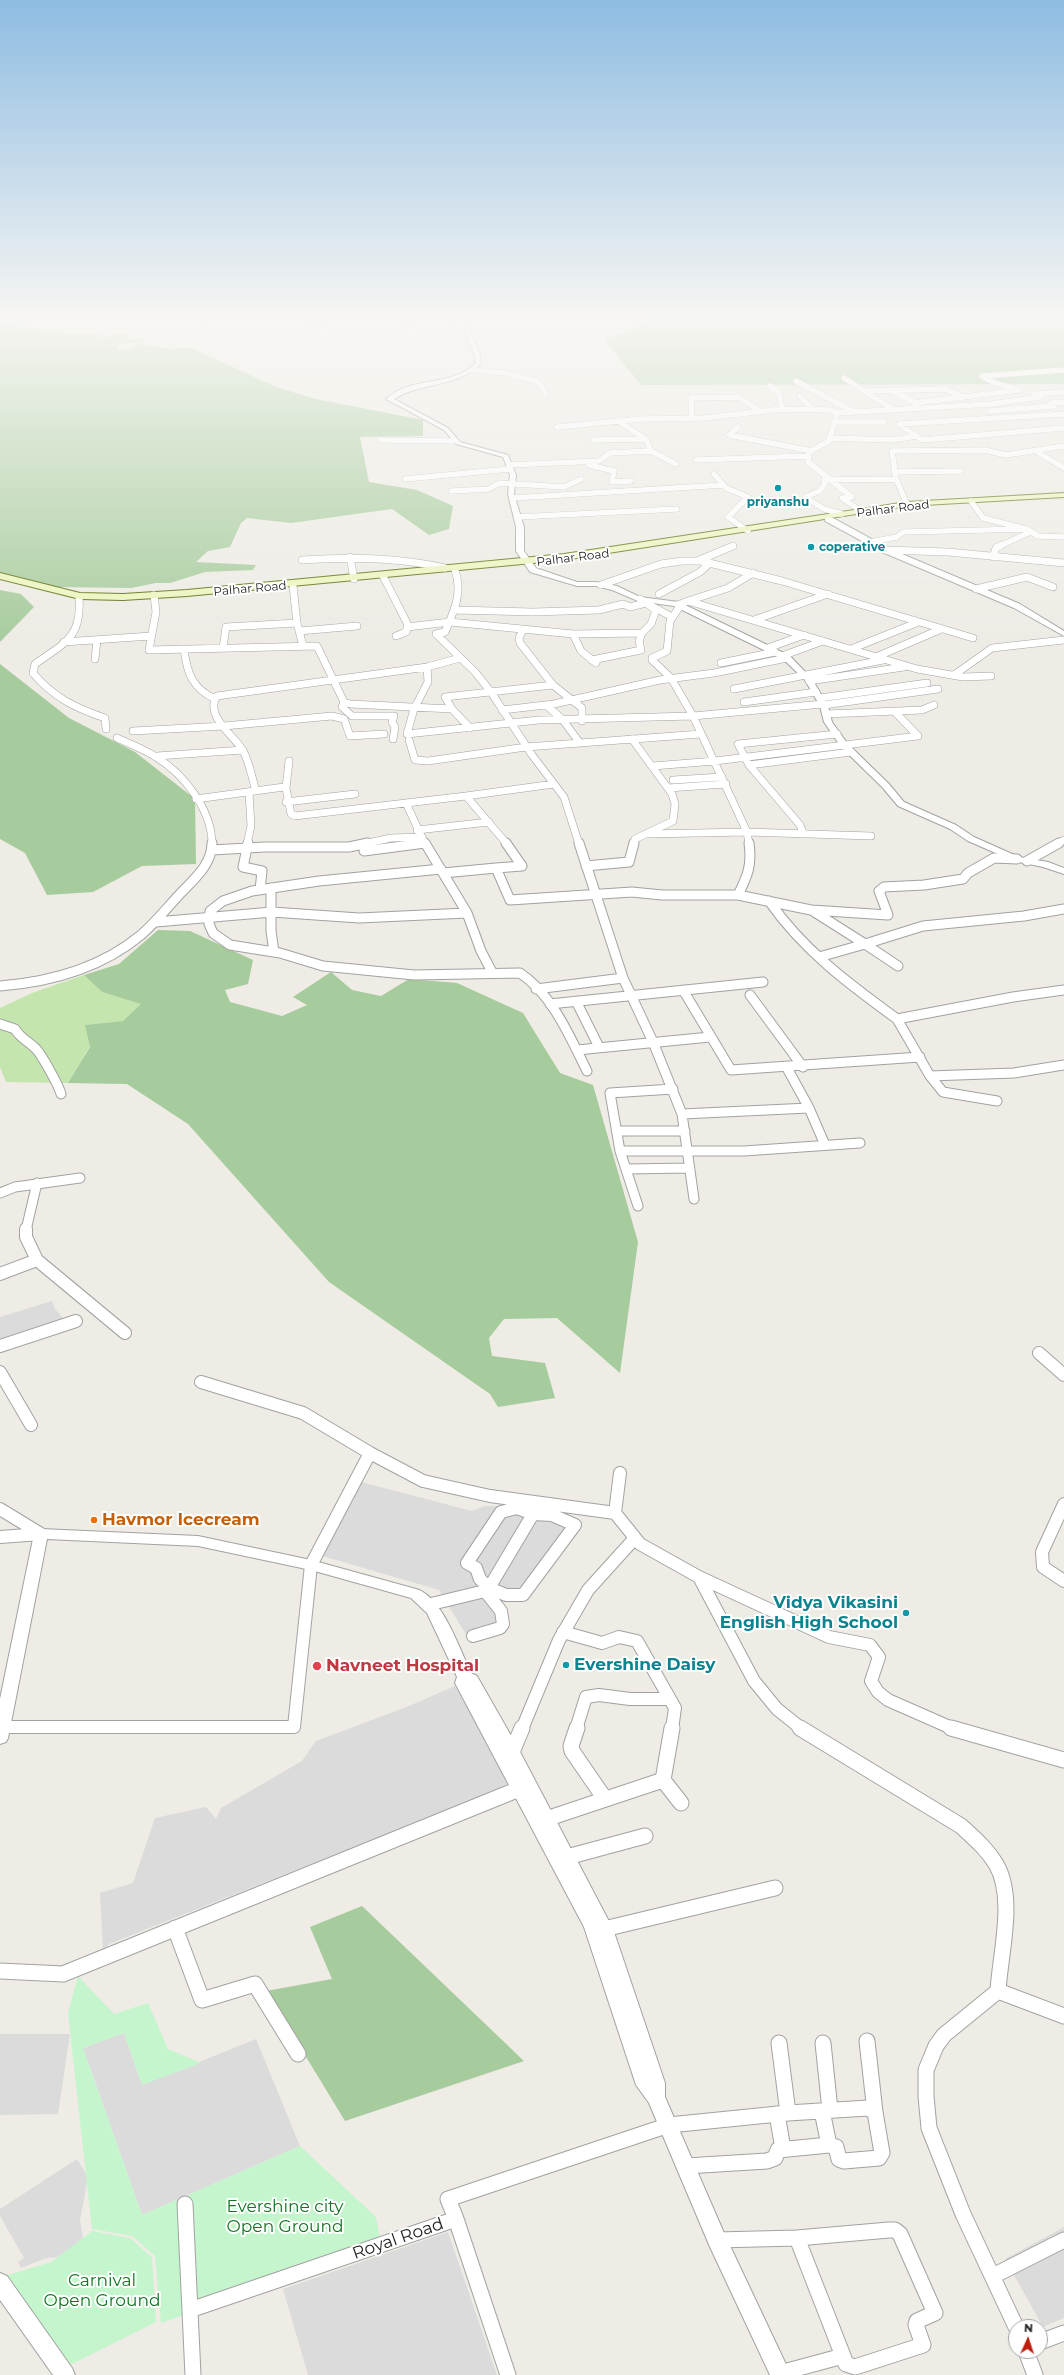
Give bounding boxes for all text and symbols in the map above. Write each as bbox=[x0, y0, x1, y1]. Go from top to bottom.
marker: priyanshu bbox=[773, 483, 783, 493]
place label: priyanshu bbox=[747, 495, 809, 509]
street label: Palhar Road bbox=[856, 497, 930, 521]
place label: coperative bbox=[819, 540, 885, 554]
marker: coperative bbox=[806, 542, 816, 552]
street label: Palhar Road bbox=[536, 546, 610, 570]
street label: Palhar Road bbox=[213, 579, 287, 599]
place label: Havmor Icecream bbox=[102, 1510, 260, 1530]
marker: Havmor Icecream bbox=[89, 1515, 99, 1525]
place label: Vidya Vikasini English High School bbox=[720, 1593, 898, 1633]
marker: Vidya Vikasini English High School bbox=[901, 1608, 911, 1618]
place label: Evershine Daisy bbox=[574, 1655, 715, 1675]
place label: Navneet Hospital bbox=[326, 1656, 479, 1676]
marker: Navneet Hospital bbox=[311, 1660, 323, 1672]
marker: Evershine Daisy bbox=[561, 1660, 571, 1670]
park label: Evershine city Open Ground bbox=[226, 2197, 344, 2237]
street label: Royal Road bbox=[350, 2214, 446, 2264]
park label: Carnival Open Ground bbox=[44, 2271, 160, 2311]
north arrow bbox=[1008, 2319, 1048, 2359]
text: N bbox=[1024, 2321, 1033, 2335]

